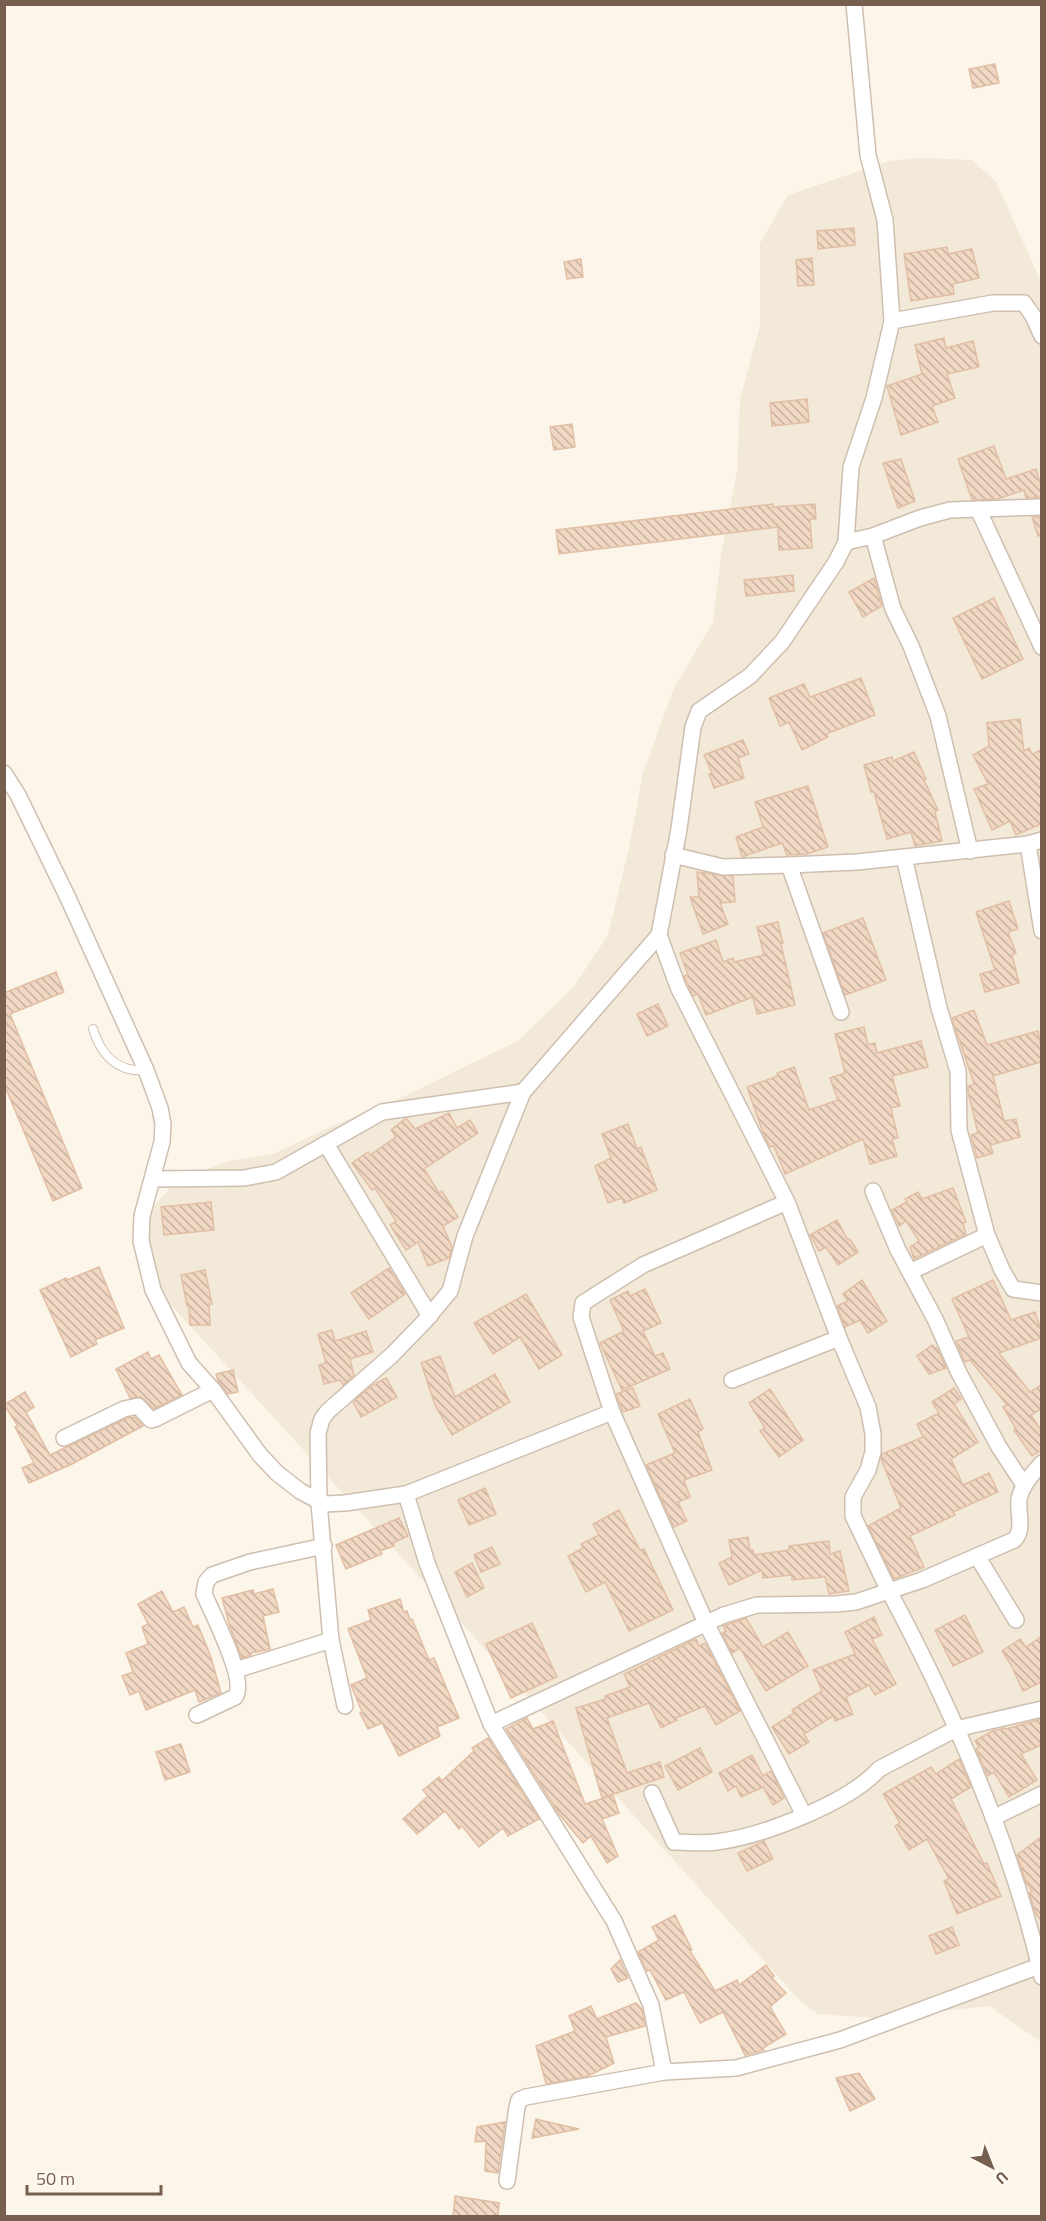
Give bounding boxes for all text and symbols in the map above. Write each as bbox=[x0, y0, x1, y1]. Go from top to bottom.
north arrow bbox=[962, 2137, 1022, 2197]
scale bar bbox=[27, 2158, 160, 2196]
text: 50 m bbox=[36, 2165, 75, 2192]
text: U bbox=[990, 2166, 1014, 2191]

